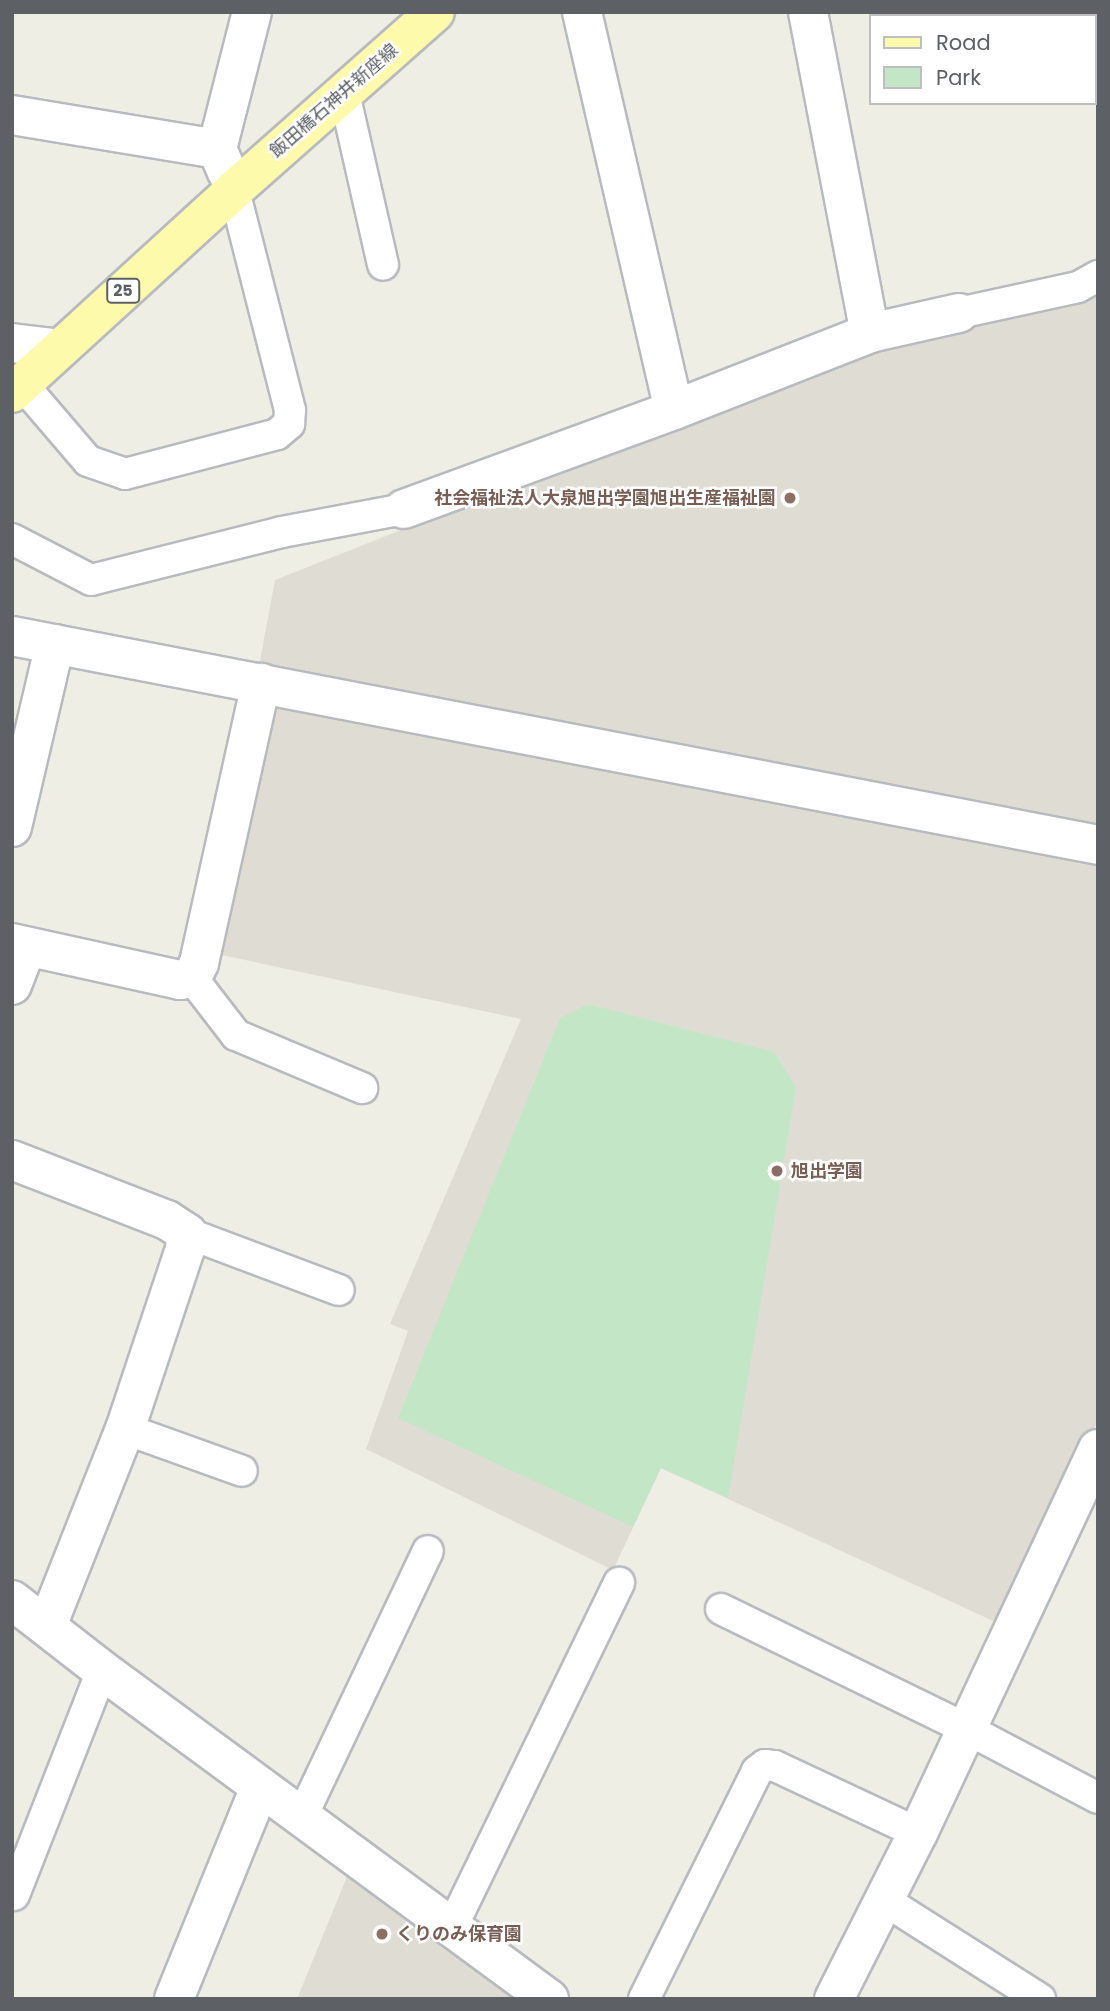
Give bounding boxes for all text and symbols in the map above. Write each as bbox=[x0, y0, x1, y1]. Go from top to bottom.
legend bbox=[869, 14, 1096, 105]
text: Road bbox=[936, 28, 991, 57]
street label: 飯田橋石神井新座線 bbox=[266, 40, 402, 162]
text: Park bbox=[936, 63, 981, 92]
road number: 25 bbox=[106, 278, 140, 304]
place label: 社会福祉法人大泉旭出学園旭出生産福祉園 bbox=[434, 487, 776, 509]
marker: 社会福祉法人大泉旭出学園旭出生産福祉園 bbox=[782, 490, 798, 506]
place label: 旭出学園 bbox=[791, 1160, 863, 1182]
marker: 旭出学園 bbox=[769, 1163, 785, 1179]
place label: くりのみ保育園 bbox=[396, 1923, 522, 1945]
marker: くりのみ保育園 bbox=[374, 1926, 390, 1942]

